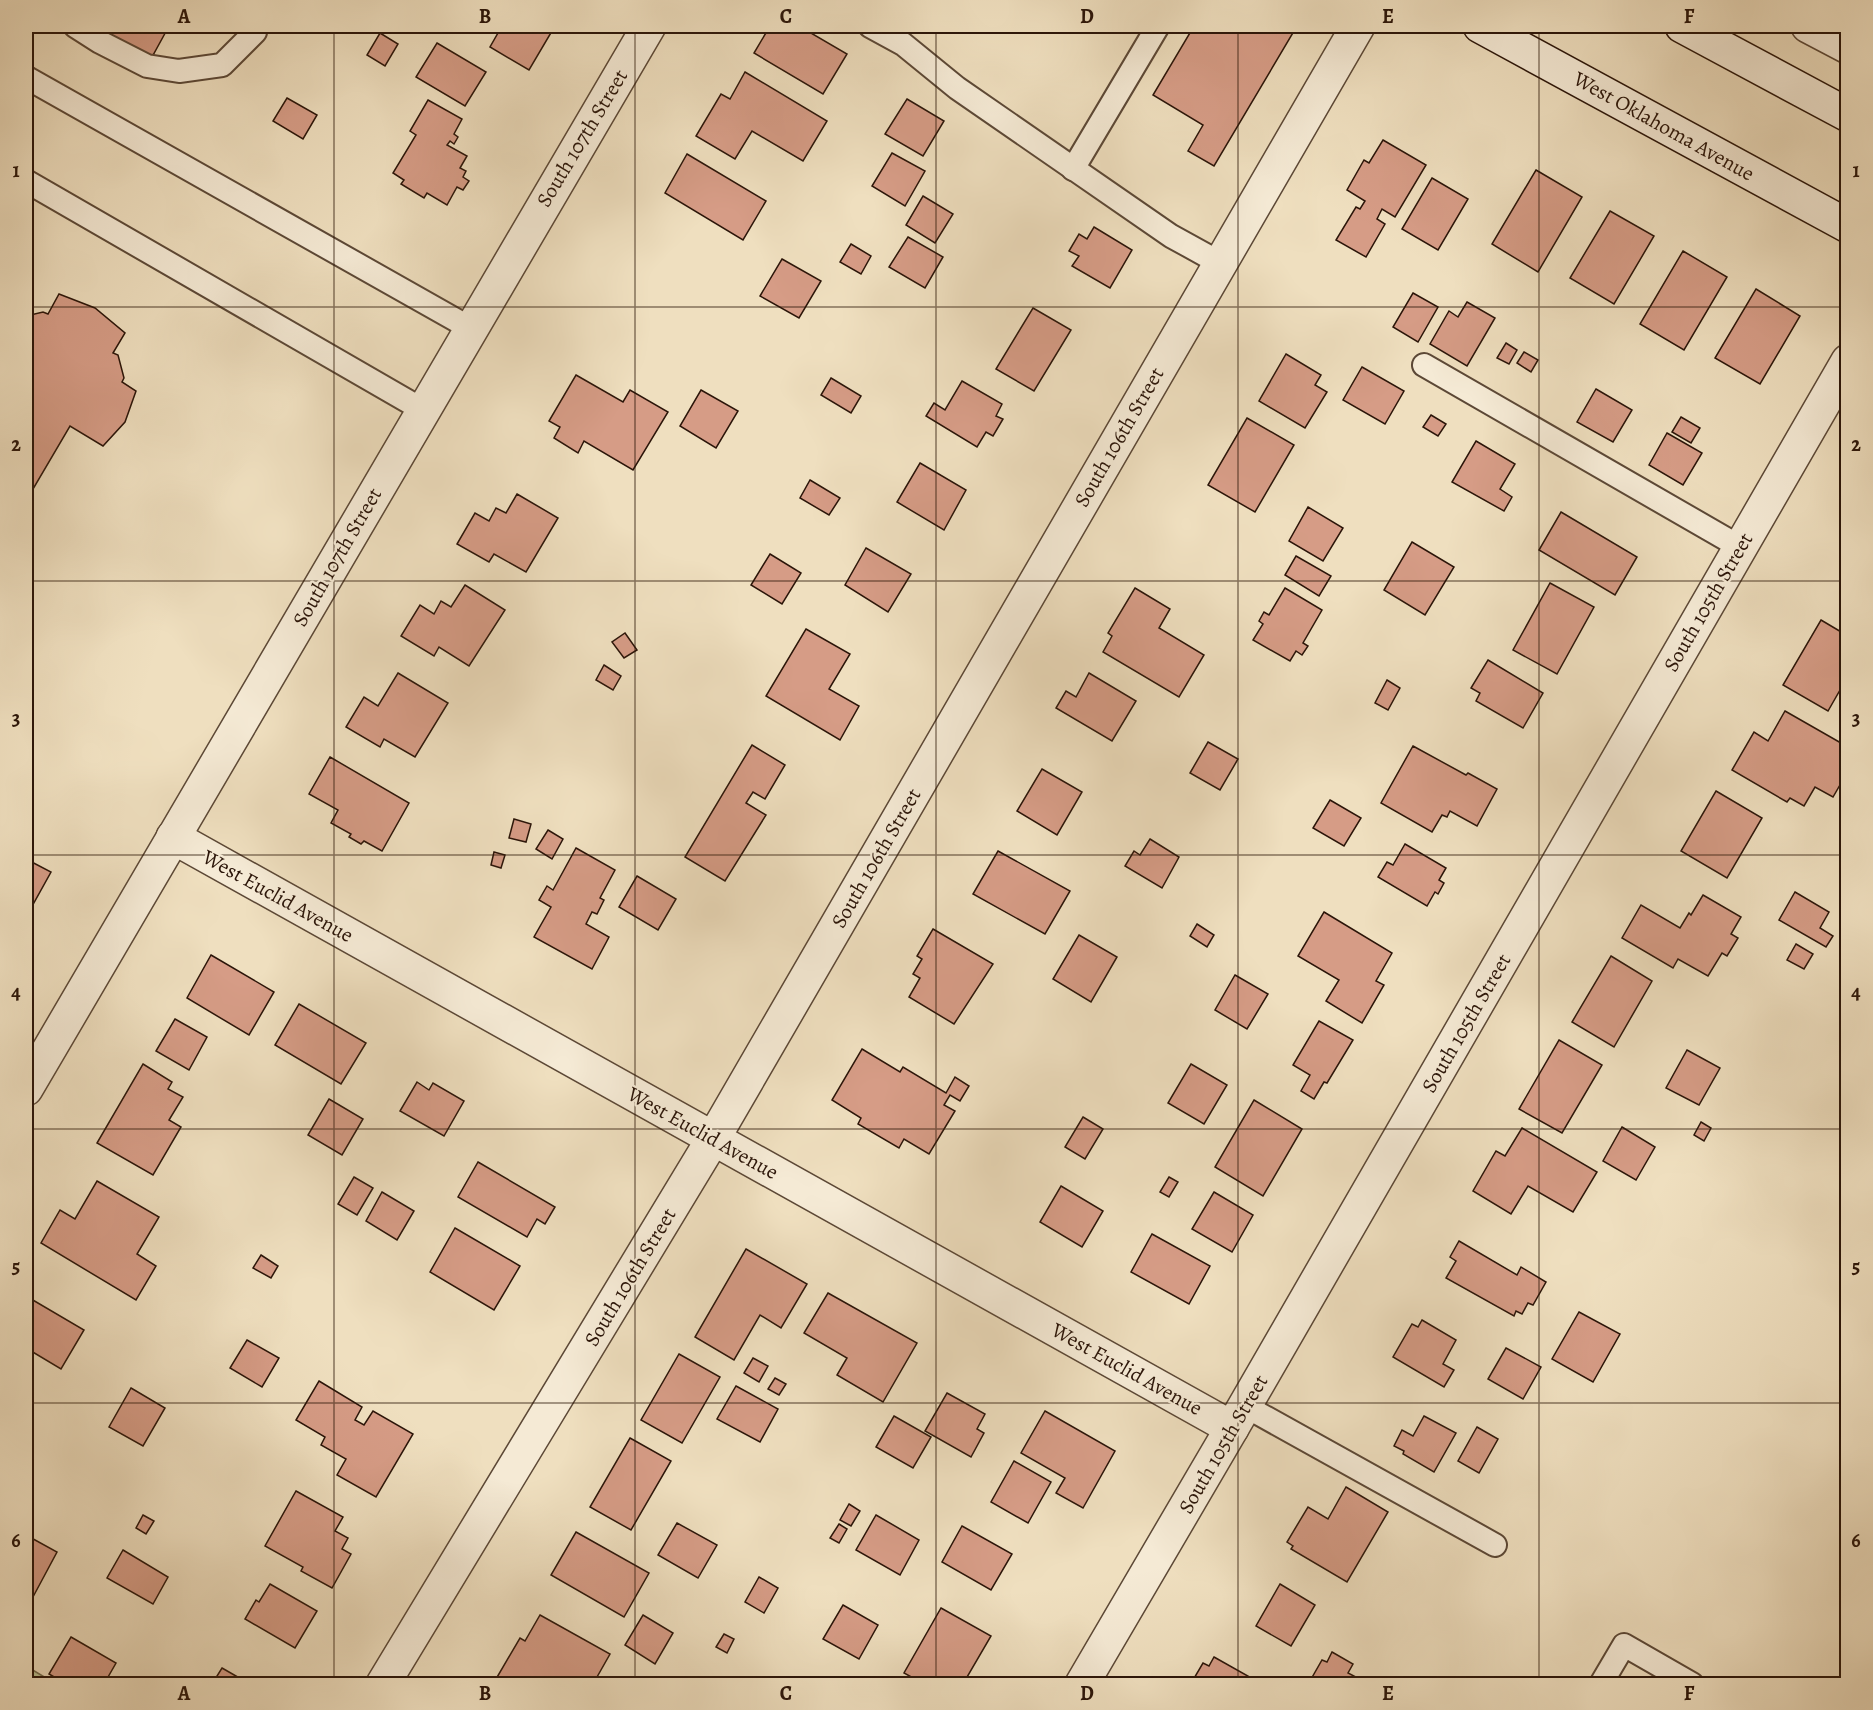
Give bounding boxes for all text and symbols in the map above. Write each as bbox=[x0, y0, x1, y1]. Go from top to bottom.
text: A bbox=[177, 3, 191, 30]
text: B bbox=[479, 3, 491, 30]
text: C bbox=[780, 3, 792, 30]
text: D bbox=[1080, 3, 1094, 30]
text: E bbox=[1382, 3, 1394, 30]
text: F bbox=[1684, 3, 1695, 30]
street label: South 107th Street bbox=[530, 64, 634, 212]
street label: West Oklahoma Avenue bbox=[1568, 64, 1759, 187]
text: 1 bbox=[12, 157, 20, 184]
text: 1 bbox=[1852, 157, 1860, 184]
street label: South 106th Street bbox=[1068, 362, 1170, 512]
text: 2 bbox=[11, 431, 21, 458]
text: 2 bbox=[1851, 431, 1861, 458]
street label: South 107th Street bbox=[286, 482, 388, 632]
street label: South 105th Street bbox=[1657, 527, 1759, 677]
text: 3 bbox=[12, 705, 20, 732]
text: 3 bbox=[1852, 705, 1860, 732]
street label: South 106th Street bbox=[825, 783, 927, 933]
street label: West Euclid Avenue bbox=[197, 842, 358, 949]
street label: South 105th Street bbox=[1415, 948, 1517, 1098]
text: 4 bbox=[11, 979, 21, 1006]
text: 4 bbox=[1851, 979, 1861, 1006]
street label: West Euclid Avenue bbox=[622, 1079, 783, 1186]
street label: South 106th Street bbox=[578, 1203, 682, 1351]
text: 5 bbox=[12, 1253, 20, 1280]
text: 5 bbox=[1852, 1253, 1860, 1280]
street label: West Euclid Avenue bbox=[1046, 1315, 1207, 1422]
street label: South 105th Street bbox=[1172, 1369, 1274, 1519]
text: 6 bbox=[11, 1527, 21, 1554]
text: 6 bbox=[1851, 1527, 1861, 1554]
text: A bbox=[177, 1680, 191, 1707]
text: B bbox=[479, 1680, 491, 1707]
text: C bbox=[780, 1680, 792, 1707]
text: D bbox=[1080, 1680, 1094, 1707]
text: E bbox=[1382, 1680, 1394, 1707]
text: F bbox=[1684, 1680, 1695, 1707]

